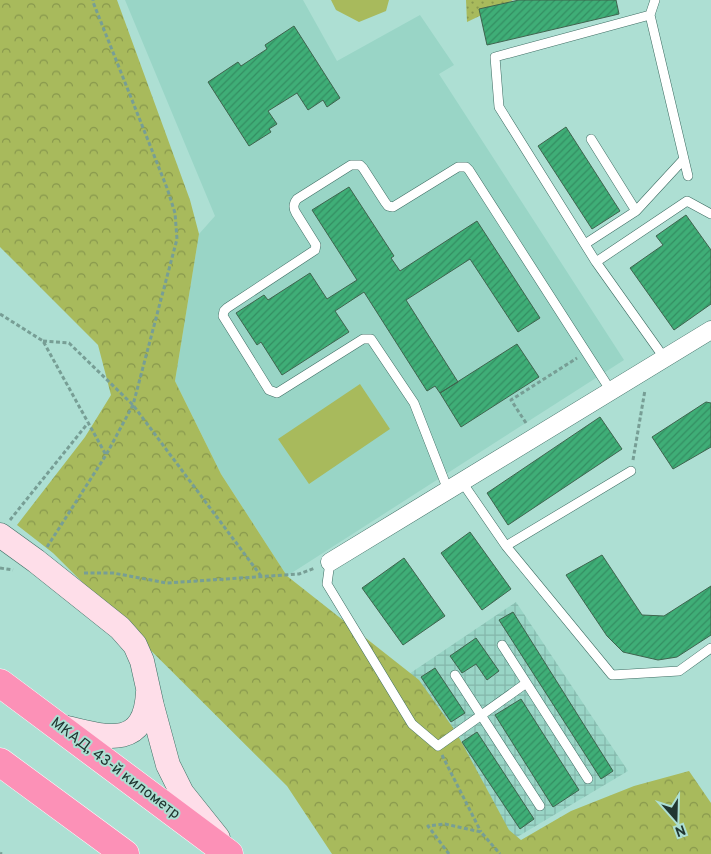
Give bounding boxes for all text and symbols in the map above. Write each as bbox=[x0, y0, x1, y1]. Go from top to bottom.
street label: МКАД, 43-й километр bbox=[46, 714, 184, 824]
north arrow bbox=[651, 794, 701, 844]
text: N bbox=[672, 820, 688, 840]

